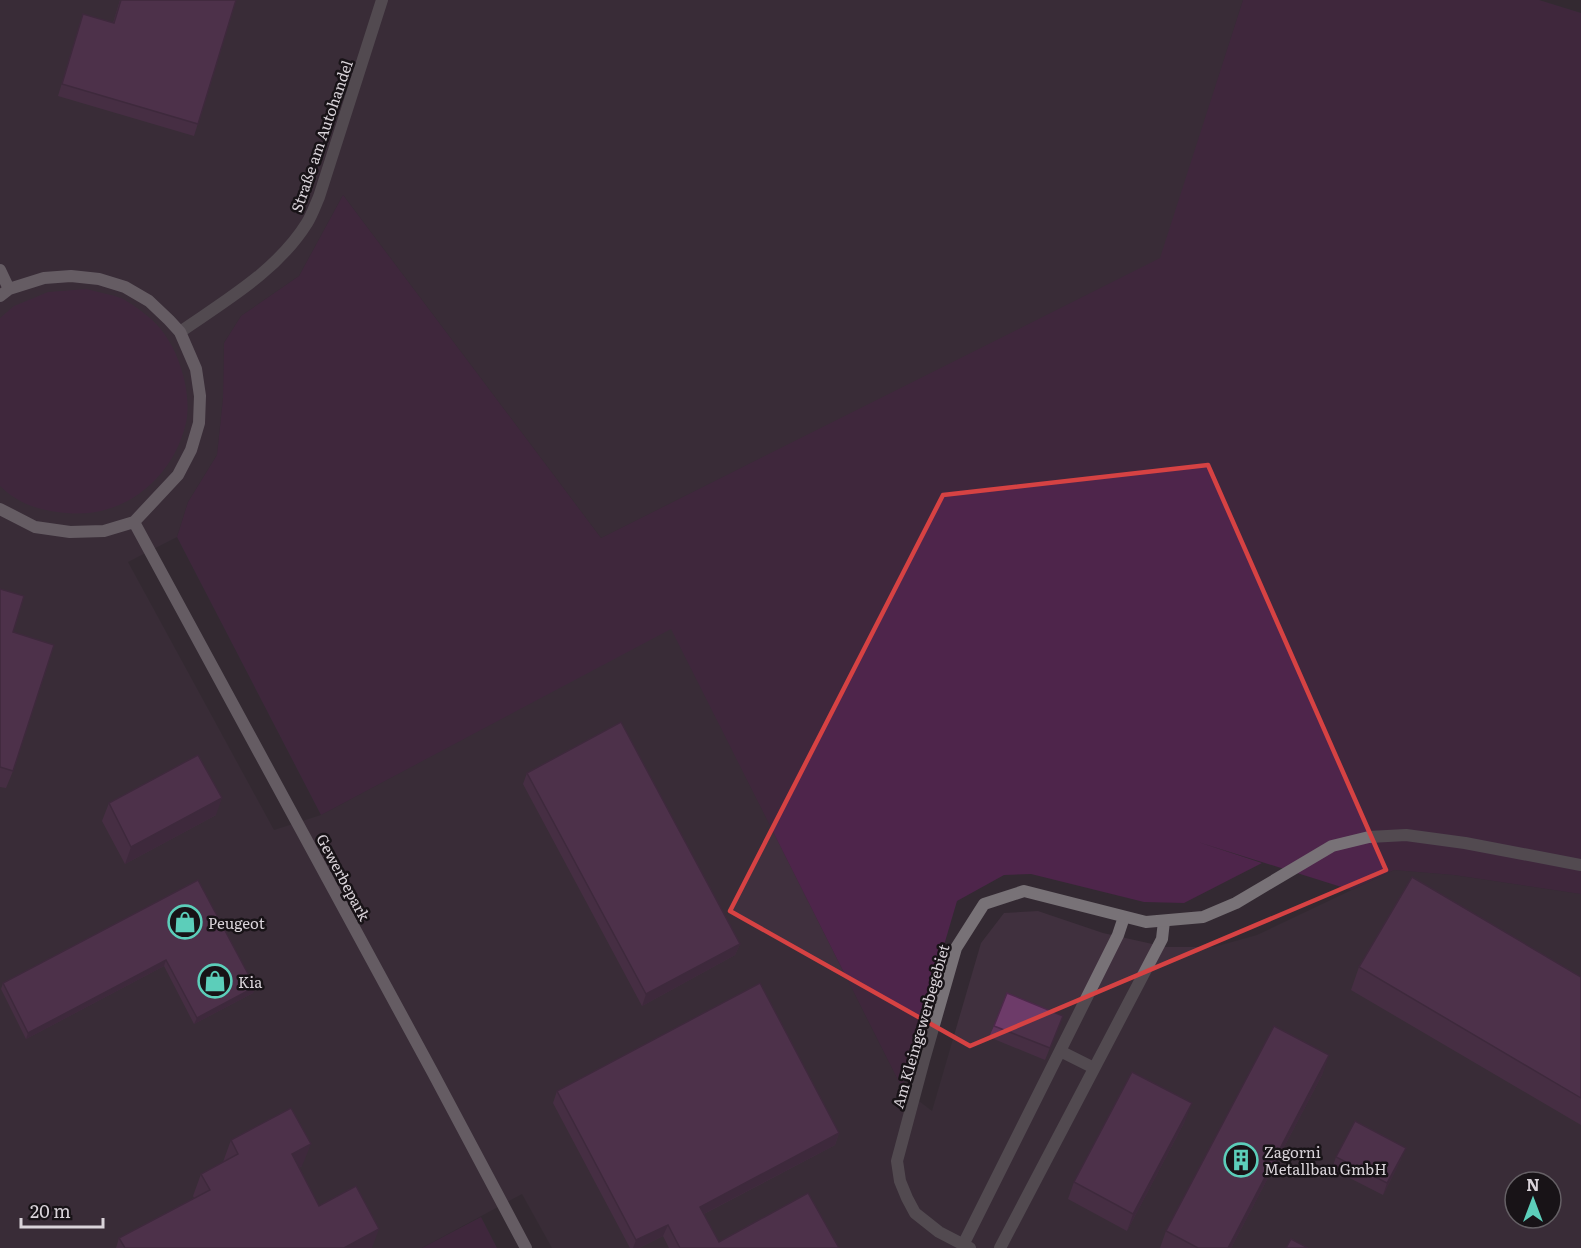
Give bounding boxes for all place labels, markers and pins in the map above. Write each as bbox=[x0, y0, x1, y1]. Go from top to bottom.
shop icon: Peugeot bbox=[167, 904, 203, 940]
place label: Peugeot bbox=[208, 911, 265, 934]
shop icon: Kia bbox=[197, 963, 233, 999]
place label: Kia bbox=[238, 970, 263, 993]
place label: Zagorni Metallbau GmbH bbox=[1264, 1140, 1387, 1180]
building icon: Zagorni Metallbau GmbH bbox=[1223, 1142, 1259, 1178]

